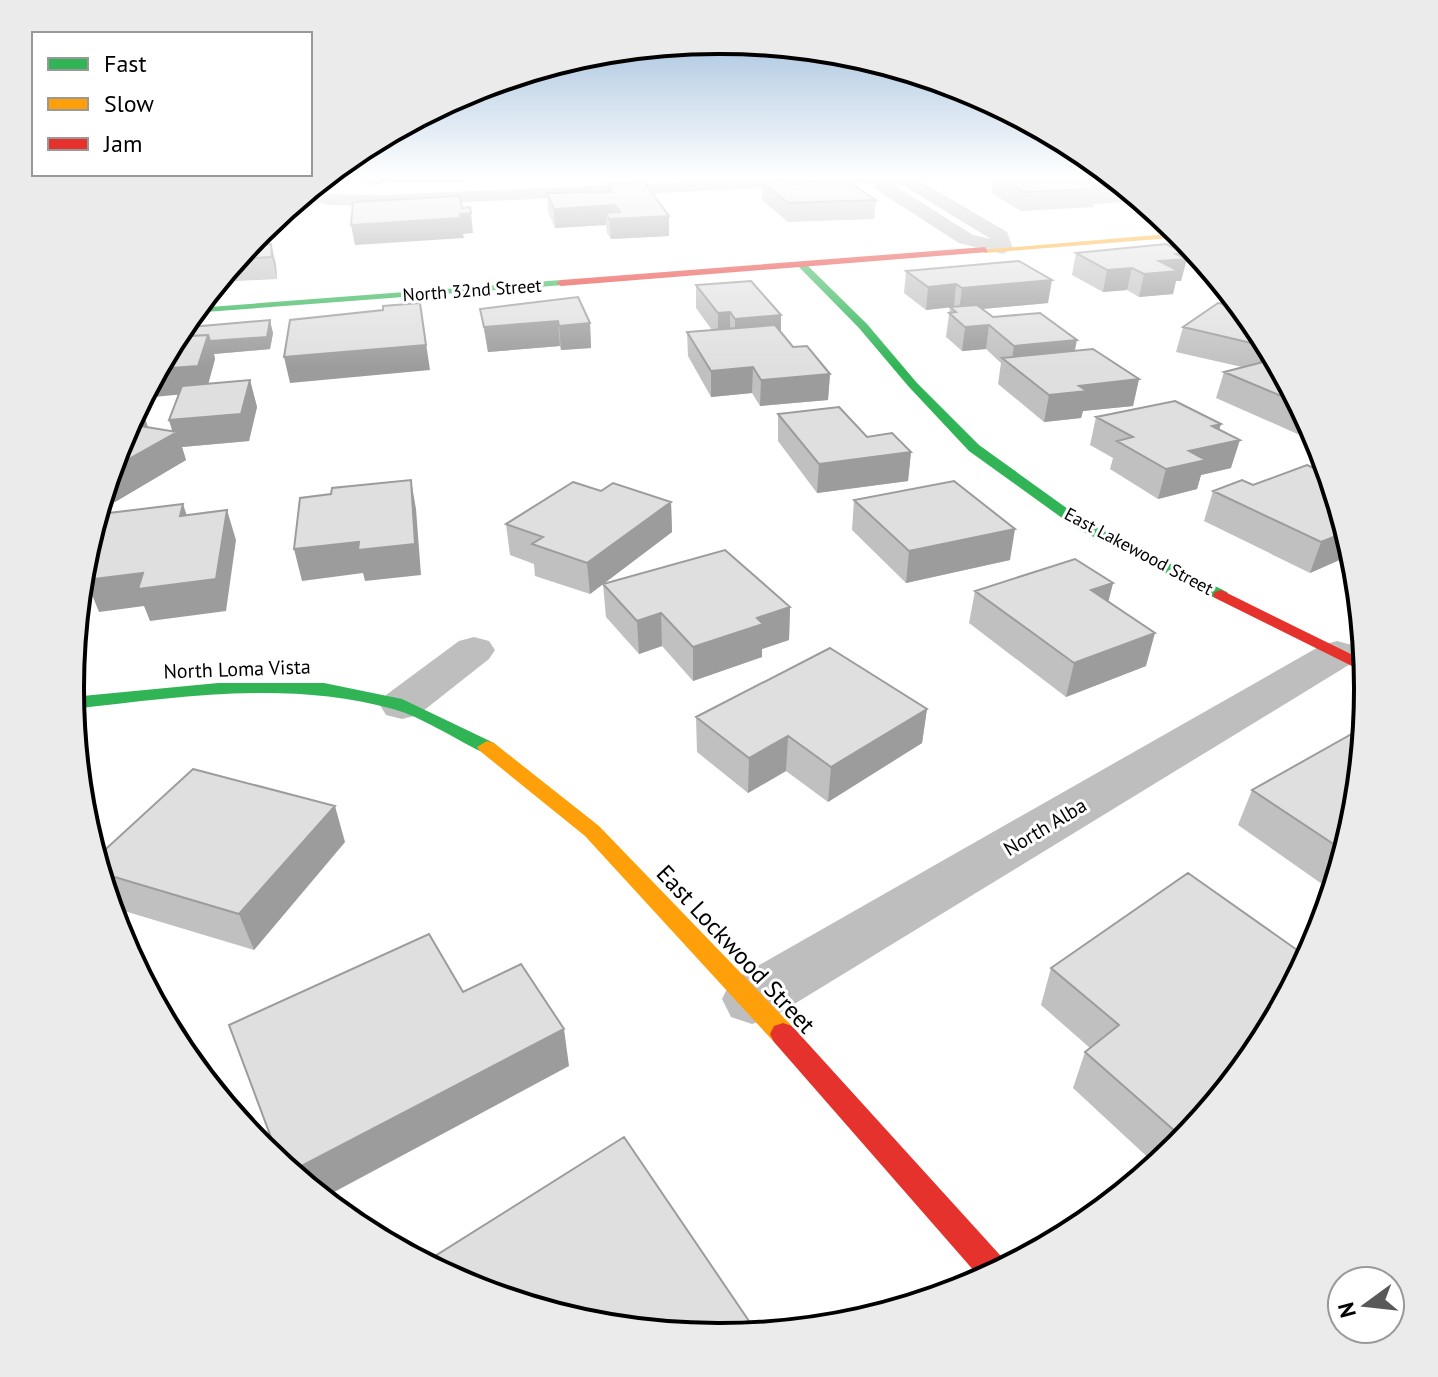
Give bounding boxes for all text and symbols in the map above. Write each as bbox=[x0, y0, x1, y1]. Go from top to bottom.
legend bbox=[32, 32, 312, 176]
text: Fast bbox=[104, 48, 147, 79]
text: Slow bbox=[104, 88, 154, 119]
text: Jam bbox=[103, 128, 142, 159]
street label: North 32nd Street bbox=[402, 274, 542, 306]
street label: East Lakewood Street bbox=[1061, 502, 1217, 600]
street label: North Loma Vista bbox=[163, 653, 311, 685]
street label: North Alba bbox=[999, 792, 1091, 862]
street label: East Lockwood Street bbox=[650, 858, 822, 1040]
north arrow bbox=[1326, 1265, 1406, 1345]
text: N bbox=[1331, 1300, 1362, 1321]

